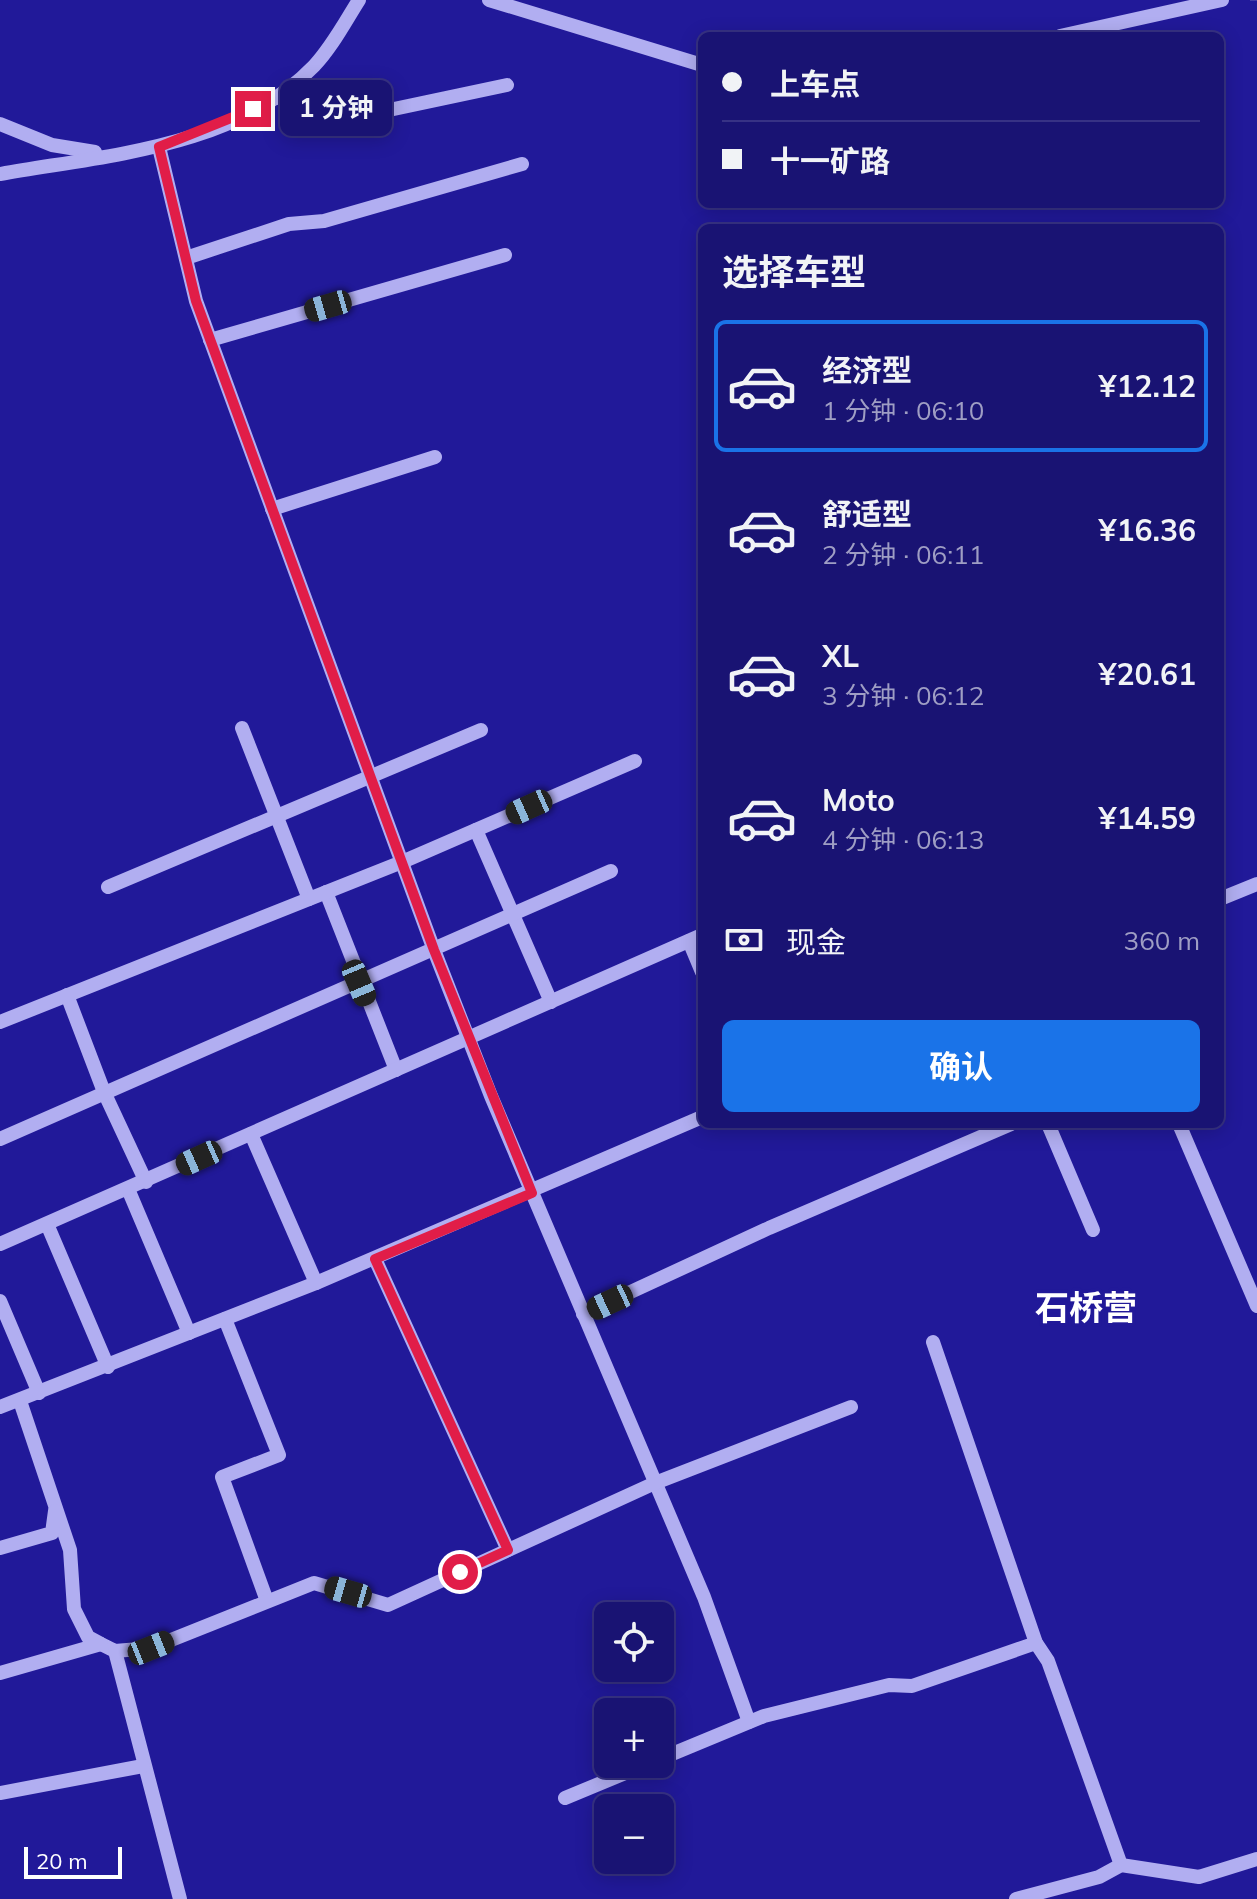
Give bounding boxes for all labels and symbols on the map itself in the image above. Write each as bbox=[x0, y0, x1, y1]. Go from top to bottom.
callout: 1 分钟 bbox=[281, 81, 393, 137]
route end bbox=[235, 91, 271, 127]
car bbox=[302, 288, 354, 324]
car bbox=[502, 786, 556, 828]
car bbox=[339, 956, 379, 1010]
car bbox=[172, 1137, 226, 1179]
car bbox=[583, 1281, 637, 1323]
district label: 石桥营 bbox=[1035, 1286, 1137, 1329]
route start bbox=[442, 1554, 478, 1590]
car bbox=[322, 1574, 374, 1610]
car bbox=[124, 1628, 178, 1668]
scale bar bbox=[24, 1843, 122, 1879]

